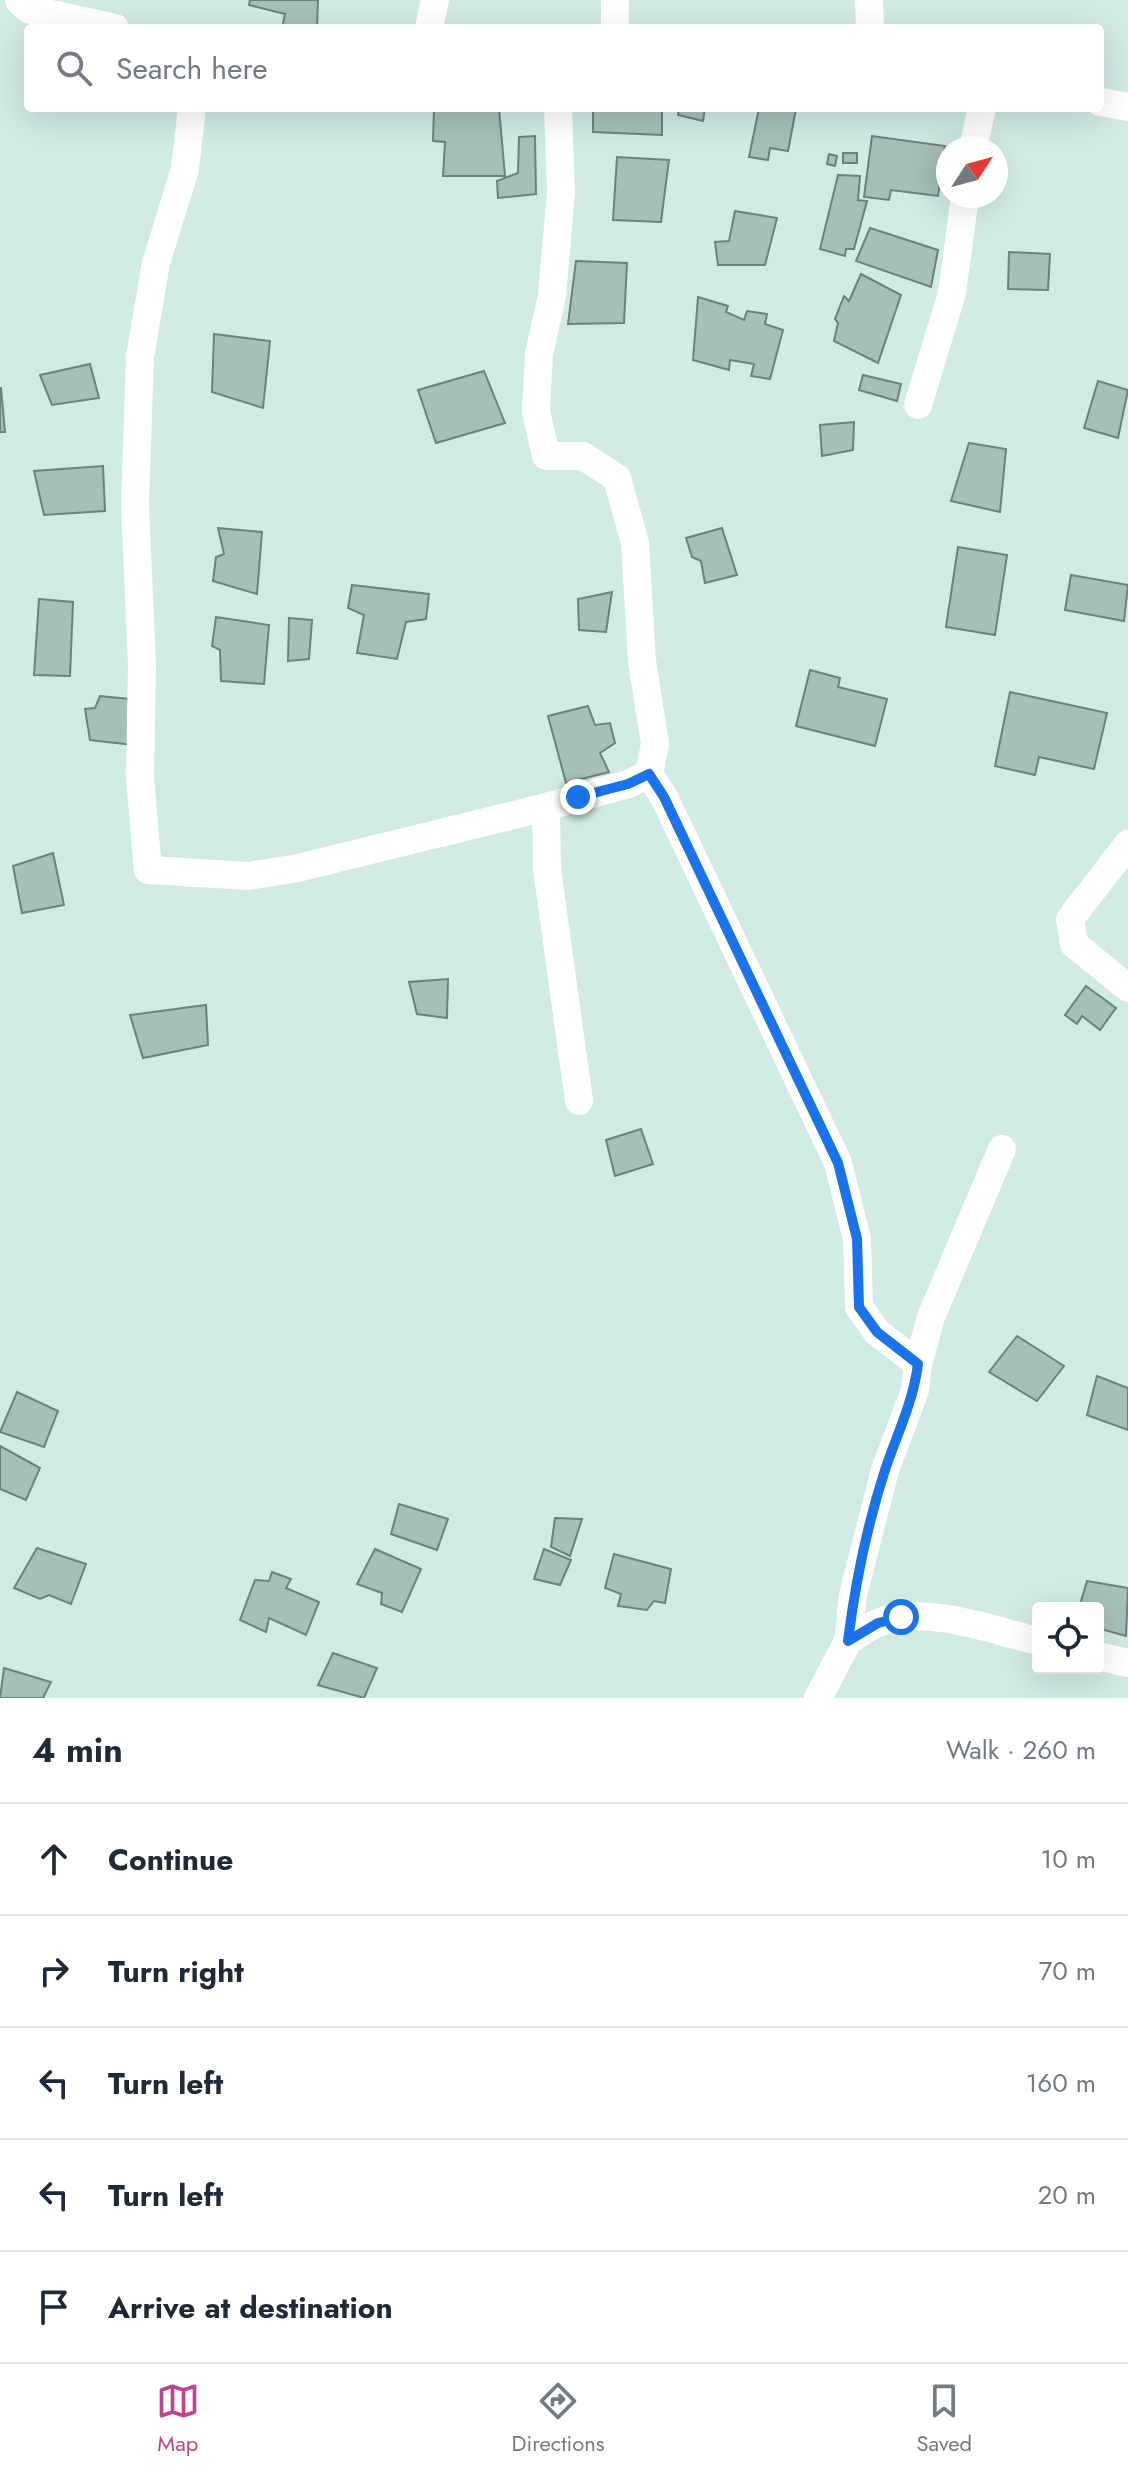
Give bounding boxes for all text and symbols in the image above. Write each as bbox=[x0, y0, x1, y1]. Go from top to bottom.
search box bbox=[24, 24, 1104, 112]
icon: search bbox=[52, 46, 96, 90]
text: Search here bbox=[116, 47, 268, 90]
north arrow bbox=[936, 136, 1008, 208]
route end bbox=[560, 779, 596, 815]
route start bbox=[883, 1599, 919, 1635]
map controls bbox=[1032, 1602, 1104, 1674]
button: locate bbox=[1032, 1602, 1104, 1674]
text: 4 min bbox=[32, 1726, 123, 1775]
text: Walk · 260 m bbox=[946, 1731, 1096, 1769]
icon: ahead bbox=[32, 1837, 76, 1881]
text: Continue bbox=[108, 1838, 234, 1881]
text: 10 m bbox=[1041, 1840, 1096, 1878]
icon: right bbox=[32, 1949, 76, 1993]
text: Turn right bbox=[108, 1950, 244, 1993]
text: 70 m bbox=[1039, 1952, 1096, 1990]
icon: left bbox=[32, 2061, 76, 2105]
text: Turn left bbox=[108, 2062, 223, 2105]
text: 160 m bbox=[1026, 2064, 1096, 2102]
icon: left bbox=[32, 2173, 76, 2217]
text: Turn left bbox=[108, 2174, 223, 2217]
text: 20 m bbox=[1038, 2176, 1096, 2214]
icon: arrive bbox=[32, 2285, 76, 2329]
text: Arrive at destination bbox=[108, 2286, 393, 2329]
tab: Map bbox=[156, 2379, 200, 2459]
tab: Directions bbox=[512, 2379, 605, 2459]
tab: Saved bbox=[916, 2379, 972, 2459]

